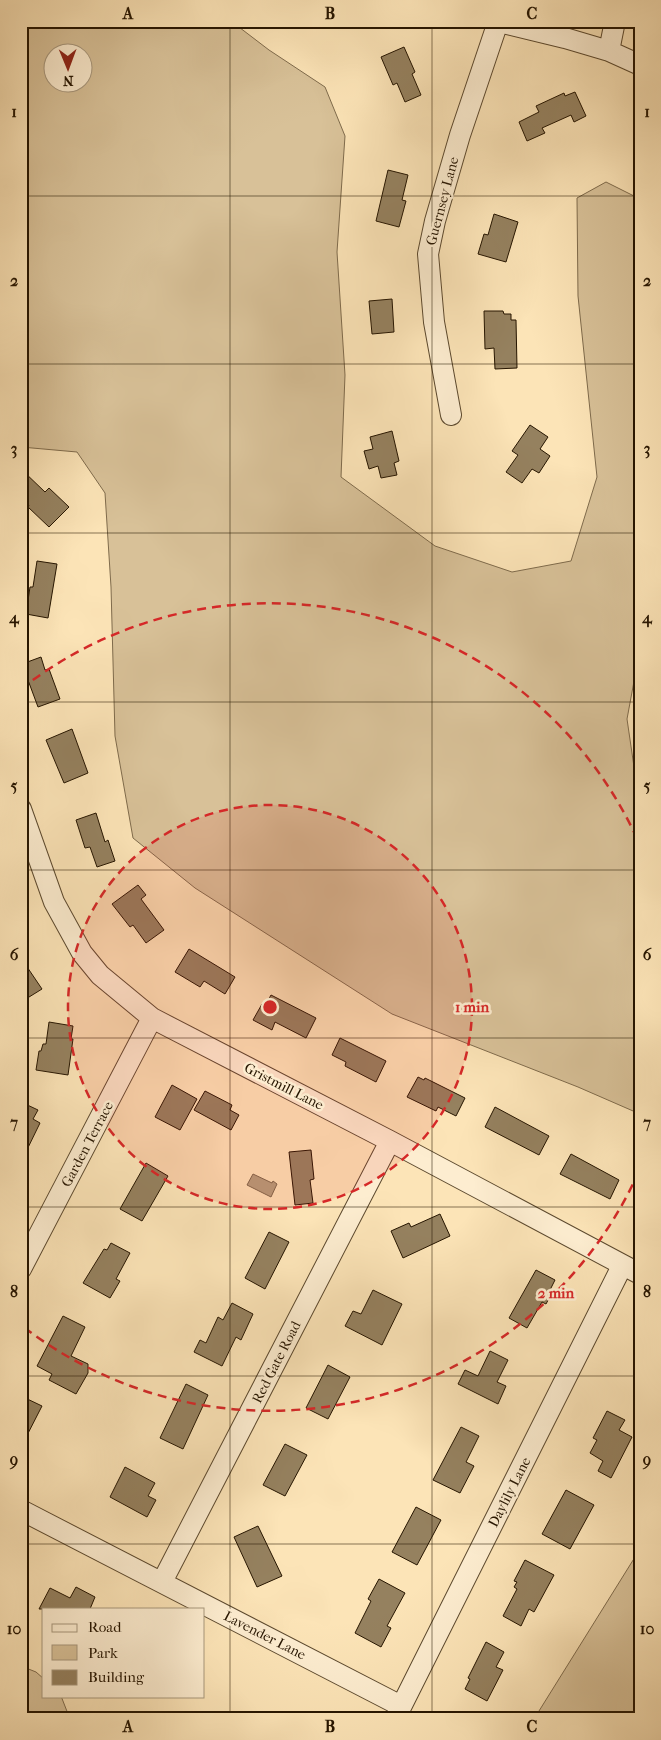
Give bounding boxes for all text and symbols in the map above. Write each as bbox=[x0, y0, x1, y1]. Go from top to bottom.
text: A bbox=[122, 4, 134, 23]
text: B bbox=[325, 4, 335, 23]
text: C bbox=[527, 4, 538, 23]
north arrow bbox=[42, 42, 92, 92]
text: N bbox=[62, 72, 74, 89]
text: 1 bbox=[11, 102, 17, 121]
text: 1 bbox=[644, 102, 650, 121]
street label: Guernsey Lane bbox=[422, 155, 462, 247]
text: 2 bbox=[10, 271, 18, 290]
text: 2 bbox=[643, 271, 651, 290]
text: 3 bbox=[11, 439, 17, 459]
text: 3 bbox=[644, 439, 650, 459]
text: 4 bbox=[8, 608, 20, 628]
text: 4 bbox=[641, 608, 653, 628]
text: 5 bbox=[11, 776, 18, 795]
text: 5 bbox=[644, 776, 651, 795]
text: 6 bbox=[10, 945, 19, 964]
text: 6 bbox=[643, 945, 652, 964]
centre of rings bbox=[261, 998, 279, 1016]
text: 1 min bbox=[455, 998, 489, 1016]
street label: Gristmill Lane bbox=[241, 1059, 326, 1114]
street label: Garden Terrace bbox=[58, 1098, 117, 1190]
text: 7 bbox=[9, 1113, 18, 1132]
text: 7 bbox=[642, 1113, 651, 1132]
text: 8 bbox=[10, 1282, 18, 1301]
text: 8 bbox=[643, 1282, 651, 1301]
text: 2 min bbox=[538, 1284, 575, 1302]
street label: Red Gate Road bbox=[248, 1318, 305, 1406]
text: 9 bbox=[9, 1450, 18, 1470]
text: 9 bbox=[642, 1450, 651, 1470]
street label: Daylily Lane bbox=[485, 1454, 534, 1530]
street label: Lavender Lane bbox=[221, 1607, 309, 1663]
legend bbox=[42, 1608, 205, 1698]
text: Road bbox=[88, 1618, 122, 1636]
text: 10 bbox=[7, 1619, 21, 1638]
text: 10 bbox=[640, 1619, 654, 1638]
text: Park bbox=[88, 1644, 118, 1662]
text: Building bbox=[88, 1668, 145, 1686]
text: A bbox=[122, 1717, 134, 1736]
text: B bbox=[325, 1717, 335, 1736]
text: C bbox=[527, 1717, 538, 1736]

